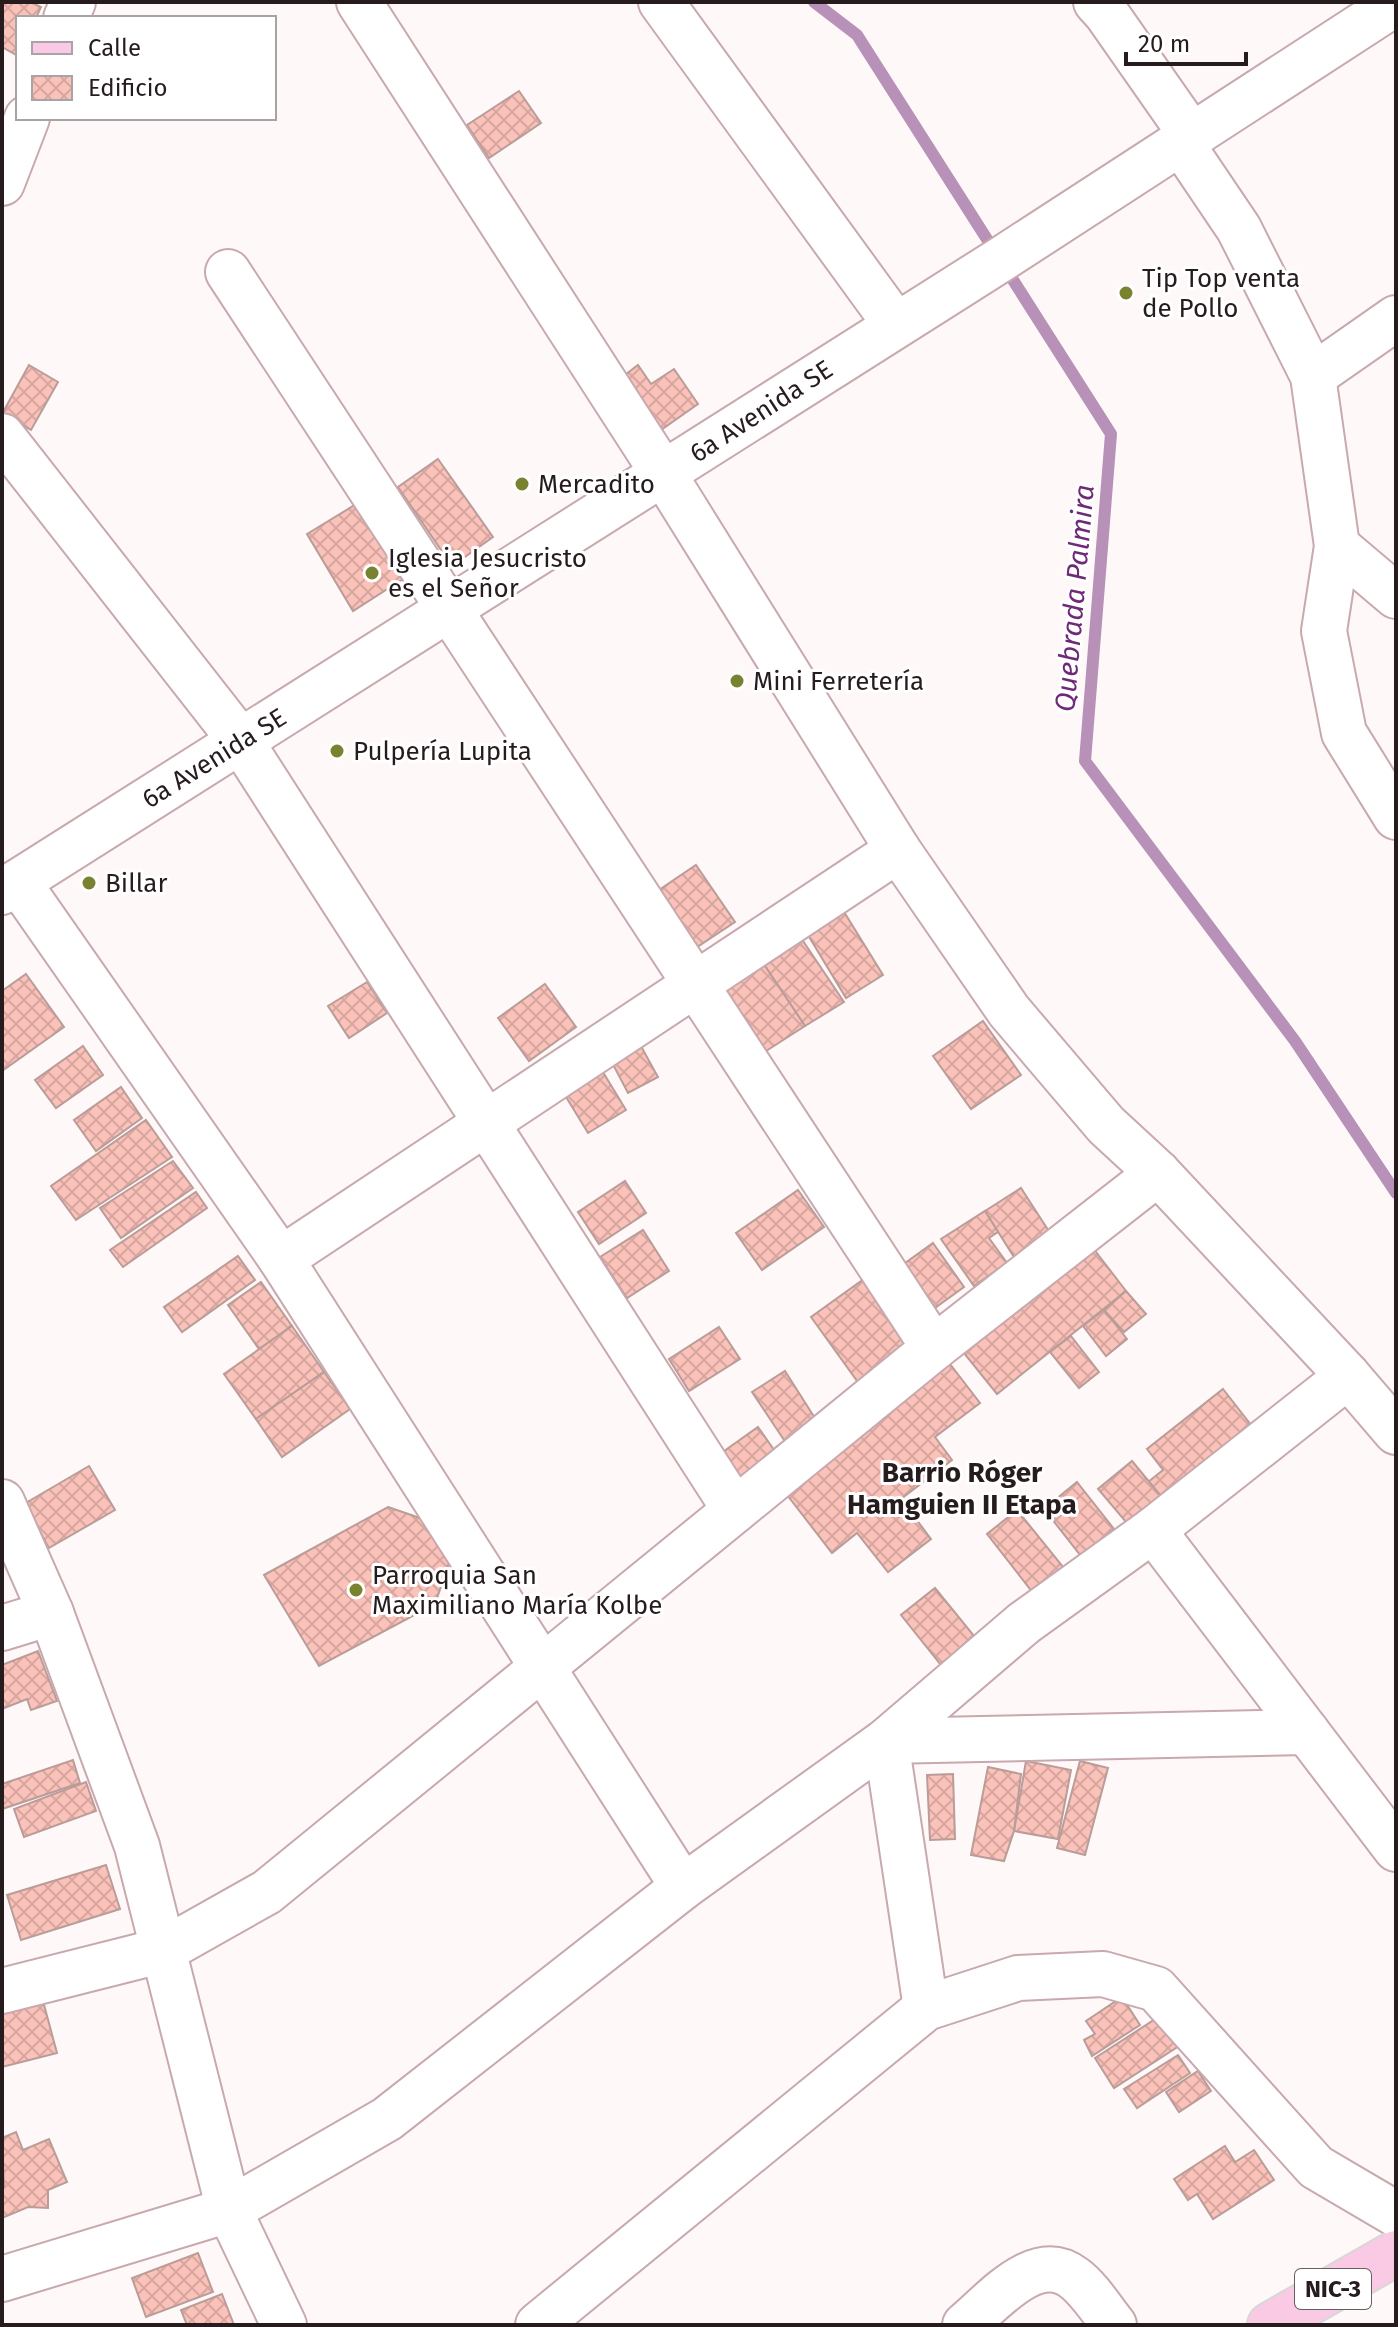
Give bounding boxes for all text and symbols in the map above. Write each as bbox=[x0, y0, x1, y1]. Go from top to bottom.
legend bbox=[16, 16, 276, 120]
scale bar bbox=[1126, 16, 1246, 66]
text: 20 m bbox=[1138, 30, 1190, 58]
text: Calle bbox=[88, 34, 141, 62]
text: Edificio bbox=[88, 74, 168, 102]
place label: Tip Top venta de Pollo bbox=[1142, 263, 1300, 324]
marker: Tip Top venta de Pollo bbox=[1117, 284, 1135, 302]
street label: 6a Avenida SE bbox=[684, 354, 838, 469]
place label: Mercadito bbox=[538, 469, 655, 500]
marker: Mercadito bbox=[513, 475, 531, 493]
water label: Quebrada Palmira bbox=[1048, 483, 1101, 713]
place label: Iglesia Jesucristo es el Señor bbox=[388, 543, 587, 604]
marker: Iglesia Jesucristo es el Señor bbox=[363, 564, 381, 582]
place label: Mini Ferretería bbox=[753, 666, 924, 697]
marker: Mini Ferretería bbox=[728, 672, 746, 690]
street label: 6a Avenida SE bbox=[137, 702, 292, 815]
place label: Pulpería Lupita bbox=[353, 736, 532, 767]
marker: Pulpería Lupita bbox=[328, 742, 346, 760]
place label: Billar bbox=[105, 868, 167, 899]
marker: Billar bbox=[80, 874, 98, 892]
district label: Barrio Róger Hamguien II Etapa bbox=[847, 1456, 1077, 1521]
place label: Parroquia San Maximiliano María Kolbe bbox=[372, 1560, 662, 1621]
marker: Parroquia San Maximiliano María Kolbe bbox=[347, 1581, 365, 1599]
road number: NIC-3 bbox=[1295, 2269, 1371, 2309]

